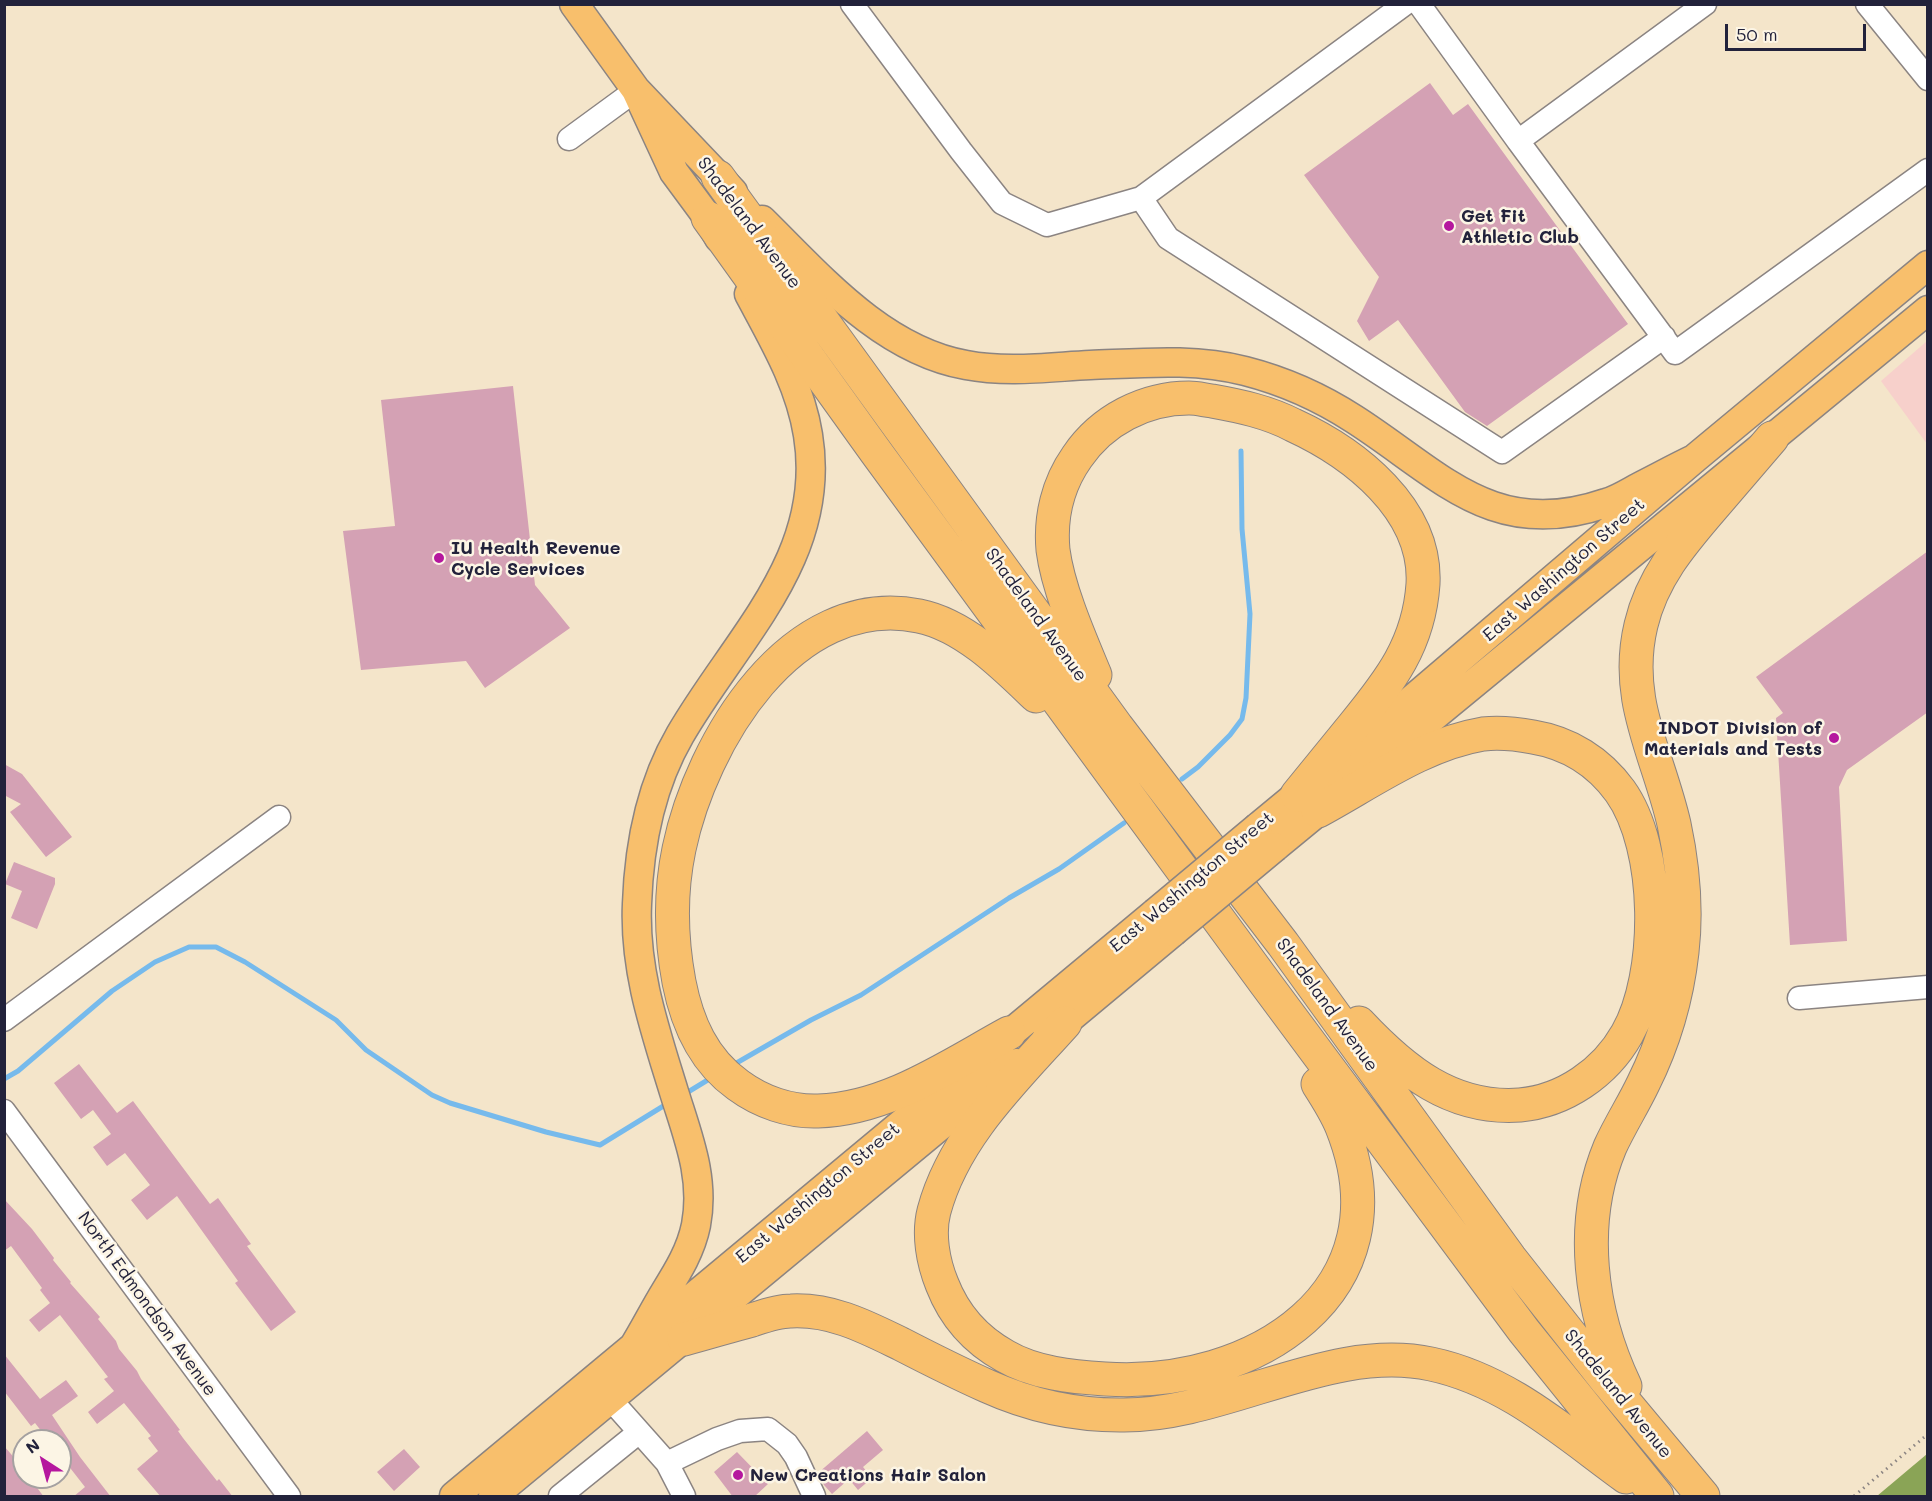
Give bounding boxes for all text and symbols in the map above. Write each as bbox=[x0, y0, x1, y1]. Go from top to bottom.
scale bar bbox=[1728, 12, 1869, 50]
text: 50 m bbox=[1736, 22, 1778, 46]
street label: Shadeland Avenue bbox=[692, 153, 806, 293]
place label: Get Fit Athletic Club bbox=[1461, 205, 1579, 248]
marker: Get Fit Athletic Club bbox=[1442, 219, 1456, 233]
street label: East Washington Street bbox=[1479, 494, 1649, 646]
place label: IU Health Revenue Cycle Services bbox=[451, 537, 620, 580]
street label: Shadeland Avenue bbox=[980, 544, 1092, 686]
marker: IU Health Revenue Cycle Services bbox=[432, 551, 446, 565]
place label: INDOT Division of Materials and Tests bbox=[1644, 717, 1822, 760]
marker: INDOT Division of Materials and Tests bbox=[1827, 731, 1841, 745]
street label: East Washington Street bbox=[1106, 807, 1278, 957]
street label: Shadeland Avenue bbox=[1271, 934, 1383, 1076]
street label: East Washington Street bbox=[732, 1118, 904, 1268]
street label: North Edmondson Avenue bbox=[73, 1208, 221, 1400]
street label: Shadeland Avenue bbox=[1560, 1325, 1676, 1463]
north arrow bbox=[12, 1429, 72, 1489]
text: N bbox=[21, 1434, 43, 1458]
place label: New Creations Hair Salon bbox=[750, 1464, 986, 1486]
marker: New Creations Hair Salon bbox=[731, 1468, 745, 1482]

